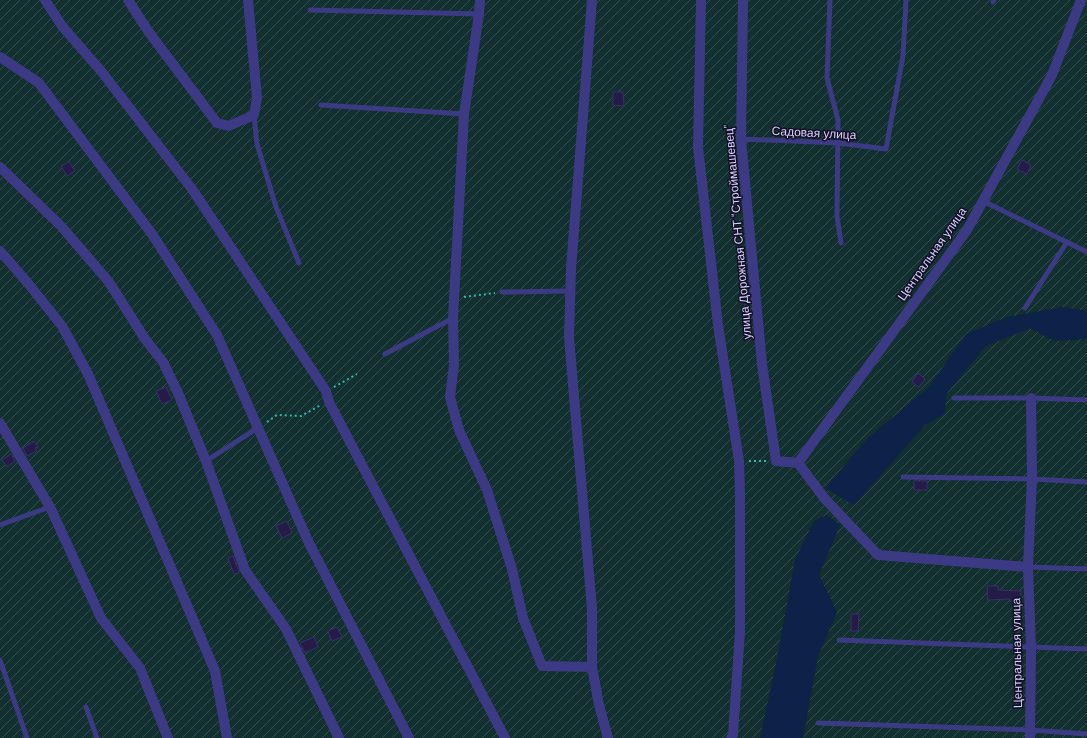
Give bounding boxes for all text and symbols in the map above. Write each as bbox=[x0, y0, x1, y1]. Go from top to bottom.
street label: Садовая улица bbox=[771, 123, 857, 143]
street label: улица Дорожная СНТ "Строймашевец" bbox=[721, 124, 755, 340]
street label: Центральная улица bbox=[894, 204, 970, 304]
street label: Центральная улица bbox=[1008, 597, 1026, 708]

